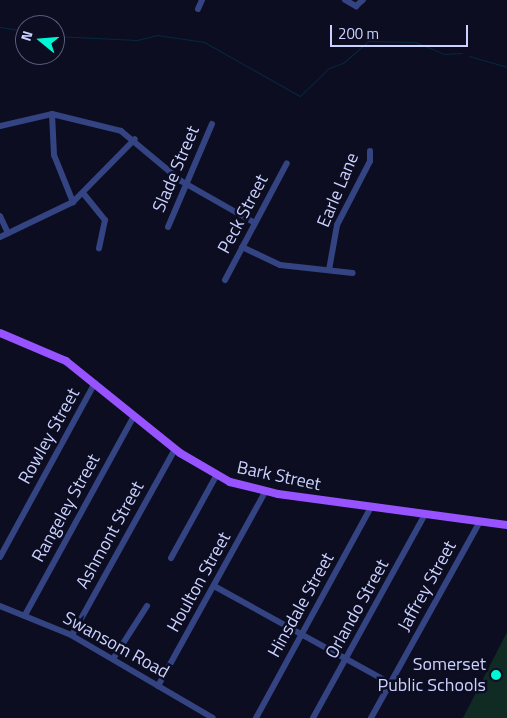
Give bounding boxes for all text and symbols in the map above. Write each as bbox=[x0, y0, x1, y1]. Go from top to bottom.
north arrow bbox=[15, 15, 65, 65]
scale bar bbox=[332, 15, 470, 47]
text: 200 m bbox=[338, 22, 379, 45]
text: N bbox=[15, 28, 38, 43]
street label: Slade Street bbox=[148, 122, 204, 216]
street label: Earle Lane bbox=[313, 150, 363, 230]
street label: Peck Street bbox=[213, 171, 273, 257]
street label: Rowley Street bbox=[14, 384, 84, 488]
street label: Rangeley Street bbox=[27, 450, 105, 566]
street label: Bark Street bbox=[235, 457, 323, 495]
street label: Ashmont Street bbox=[72, 477, 148, 593]
street label: Houlton Street bbox=[163, 528, 235, 636]
street label: Jaffrey Street bbox=[393, 537, 461, 635]
street label: Hinsdale Street bbox=[263, 549, 339, 661]
street label: Orlando Street bbox=[321, 556, 393, 662]
street label: Swansom Road bbox=[59, 607, 173, 683]
place label: Somerset Public Schools bbox=[378, 654, 486, 696]
marker: Somerset Public Schools bbox=[490, 669, 502, 681]

